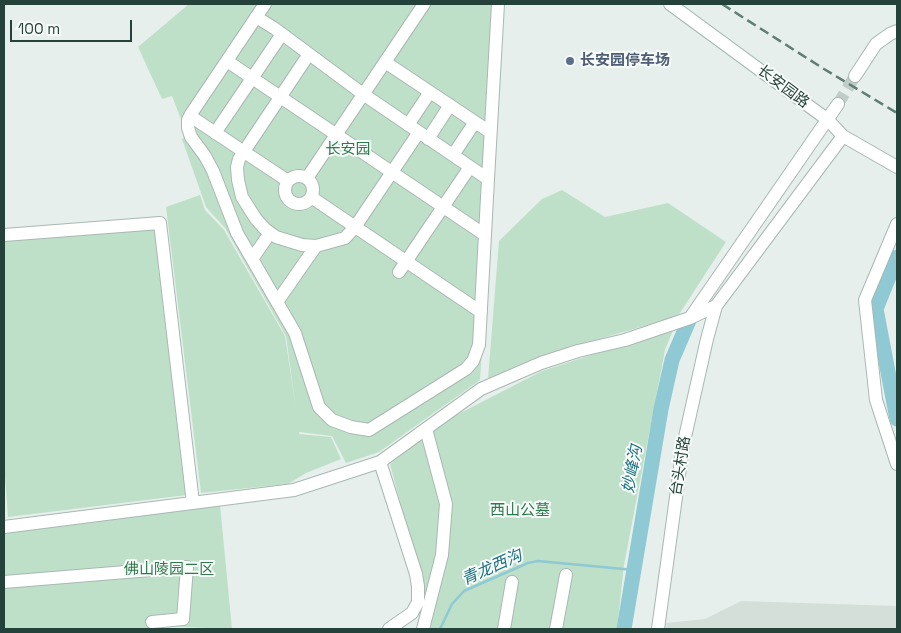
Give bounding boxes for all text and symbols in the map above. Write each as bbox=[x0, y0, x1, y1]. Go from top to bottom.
scale bar bbox=[12, 10, 135, 42]
text: 100 m bbox=[18, 19, 60, 38]
place label: 长安园停车场 bbox=[580, 52, 670, 70]
marker: 长安园停车场 bbox=[564, 55, 576, 67]
street label: 长安园路 bbox=[754, 62, 812, 112]
park label: 长安园 bbox=[326, 141, 370, 159]
street label: 台头村路 bbox=[667, 435, 695, 497]
water label: 妙峰沟 bbox=[619, 444, 647, 494]
park label: 西山公墓 bbox=[490, 502, 550, 520]
water label: 青龙西沟 bbox=[459, 546, 525, 590]
park label: 佛山陵园二区 bbox=[124, 561, 214, 579]

